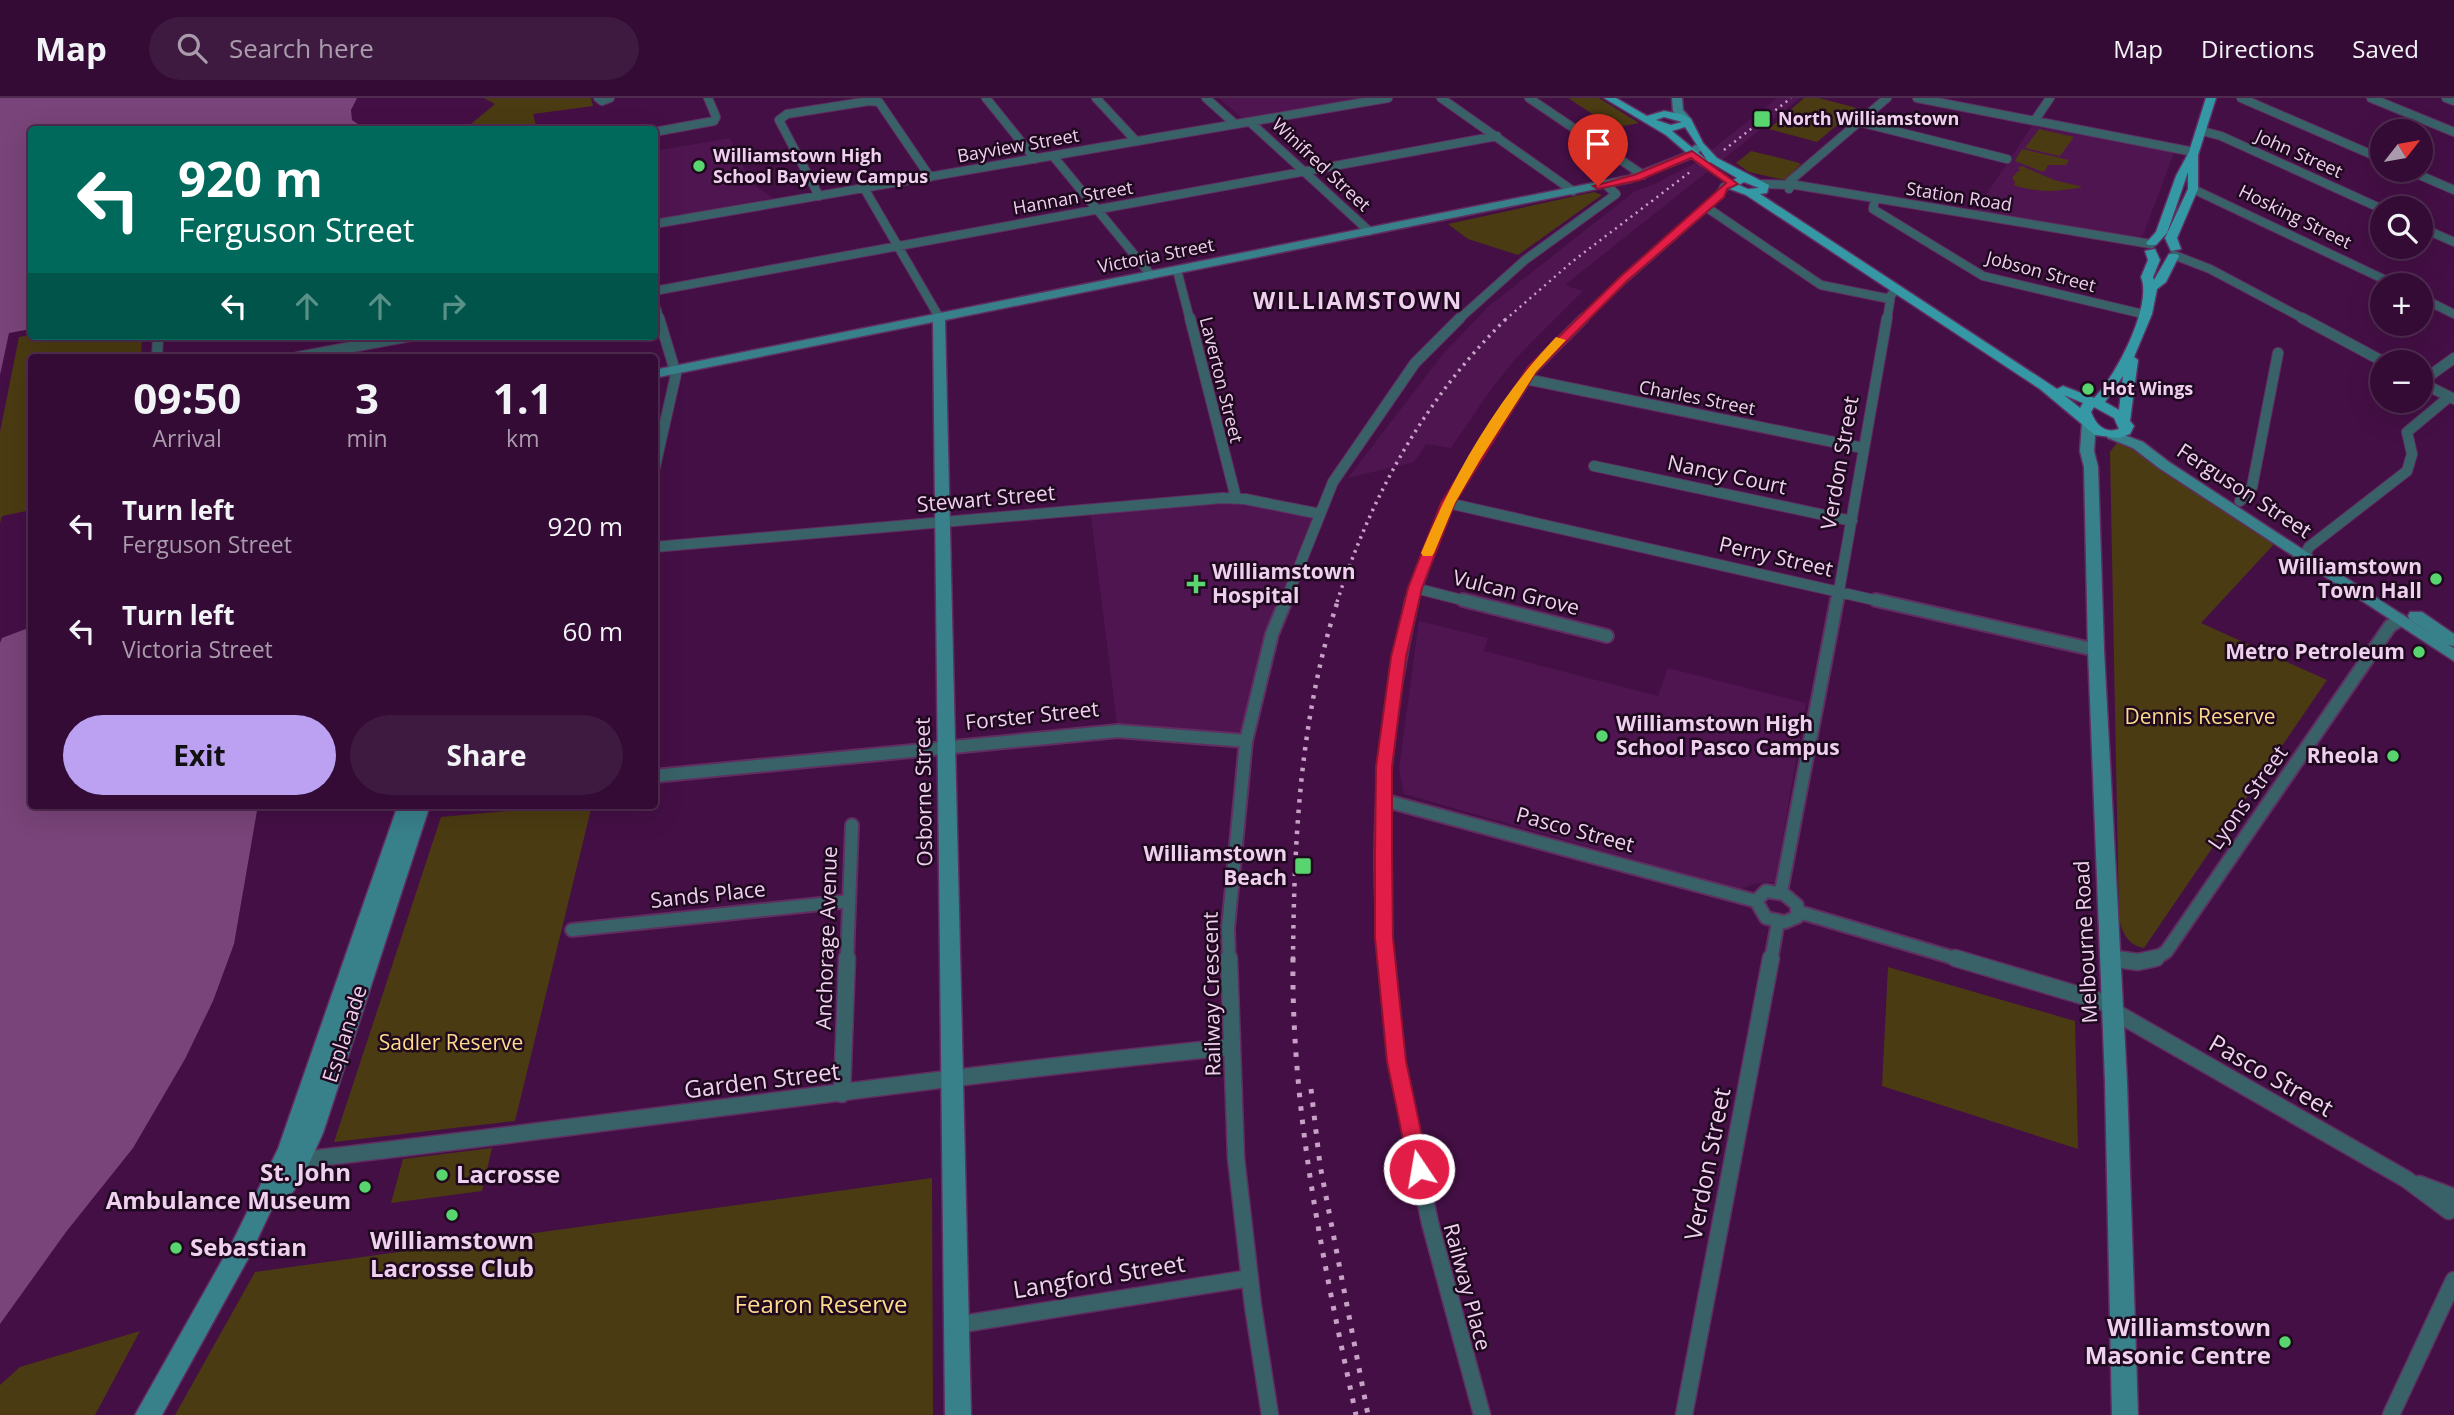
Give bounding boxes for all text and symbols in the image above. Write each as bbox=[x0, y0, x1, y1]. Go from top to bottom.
search box bbox=[149, 17, 639, 80]
text: Map bbox=[35, 26, 107, 71]
icon: search bbox=[173, 29, 211, 67]
text: Search here bbox=[229, 30, 374, 66]
text: Map bbox=[2113, 32, 2163, 65]
text: Directions bbox=[2201, 32, 2314, 65]
text: Saved bbox=[2352, 32, 2419, 65]
place label: North Williamstown bbox=[1778, 106, 1959, 130]
marker: North Williamstown bbox=[1752, 109, 1772, 129]
street label: Winifred Street bbox=[1267, 112, 1376, 216]
pin bbox=[1568, 114, 1628, 186]
north arrow bbox=[2370, 119, 2432, 182]
map controls bbox=[2370, 119, 2433, 413]
street label: John Street bbox=[2250, 122, 2347, 183]
street label: Bayview Street bbox=[955, 123, 1081, 168]
icon: arrive bbox=[1579, 125, 1617, 163]
place label: Williamstown High School Bayview Campus bbox=[713, 143, 928, 188]
text: 920 m bbox=[178, 145, 323, 211]
icon: left bbox=[63, 154, 154, 245]
marker: Williamstown High School Bayview Campus bbox=[691, 158, 707, 174]
street label: Hannan Street bbox=[1011, 175, 1135, 219]
street label: Station Road bbox=[1905, 176, 2014, 216]
street label: Hosking Street bbox=[2235, 178, 2356, 254]
button: search bbox=[2370, 196, 2433, 259]
text: Ferguson Street bbox=[178, 208, 414, 251]
street label: Victoria Street bbox=[1096, 232, 1216, 278]
street label: Jobson Street bbox=[1982, 244, 2098, 297]
button: + bbox=[2370, 273, 2433, 336]
district label: WILLIAMSTOWN bbox=[1253, 284, 1463, 316]
icon: left bbox=[215, 287, 253, 325]
icon: ahead bbox=[288, 287, 326, 325]
icon: ahead bbox=[361, 287, 399, 325]
icon: right bbox=[434, 287, 472, 325]
street label: Laverton Street bbox=[1195, 314, 1249, 445]
button: − bbox=[2370, 350, 2433, 413]
text: 09:50 bbox=[133, 369, 241, 426]
text: 3 bbox=[355, 369, 379, 426]
text: 1.1 bbox=[493, 369, 553, 426]
street label: Charles Street bbox=[1637, 374, 1757, 420]
place label: Hot Wings bbox=[2102, 376, 2193, 400]
marker: Hot Wings bbox=[2080, 381, 2096, 397]
street label: Verdon Street bbox=[1813, 394, 1865, 532]
text: Arrival bbox=[153, 422, 222, 454]
text: min bbox=[346, 422, 388, 454]
text: km bbox=[506, 422, 539, 454]
street label: Ferguson Street bbox=[2172, 436, 2317, 544]
street label: Nancy Court bbox=[1665, 448, 1789, 500]
street label: Stewart Street bbox=[915, 478, 1056, 518]
text: Turn left bbox=[122, 492, 234, 528]
icon: left bbox=[63, 507, 101, 545]
text: 920 m bbox=[548, 508, 623, 544]
text: Ferguson Street bbox=[122, 528, 292, 560]
street label: Perry Street bbox=[1716, 529, 1836, 583]
place label: Williamstown Town Hall bbox=[2278, 552, 2422, 604]
place label: Williamstown Hospital bbox=[1212, 557, 1356, 609]
street label: Vulcan Grove bbox=[1450, 563, 1582, 621]
marker: Williamstown Town Hall bbox=[2428, 571, 2444, 587]
marker: Williamstown Hospital bbox=[1186, 574, 1206, 594]
text: Turn left bbox=[122, 597, 234, 633]
icon: left bbox=[63, 612, 101, 650]
text: 60 m bbox=[562, 613, 623, 649]
text: Victoria Street bbox=[122, 633, 273, 665]
place label: Metro Petroleum bbox=[2225, 637, 2405, 665]
marker: Metro Petroleum bbox=[2411, 644, 2427, 660]
street label: Forster Street bbox=[964, 694, 1100, 736]
park label: Dennis Reserve bbox=[2125, 702, 2275, 730]
place label: Williamstown High School Pasco Campus bbox=[1616, 709, 1840, 761]
button: Exit bbox=[63, 715, 336, 795]
button: Share bbox=[350, 715, 623, 795]
street label: Osborne Street bbox=[908, 717, 938, 867]
marker: Williamstown High School Pasco Campus bbox=[1594, 728, 1610, 744]
street label: Lyons Street bbox=[2201, 740, 2293, 855]
place label: Rheola bbox=[2307, 741, 2379, 769]
marker: Rheola bbox=[2385, 748, 2401, 764]
street label: Pasco Street bbox=[1513, 800, 1637, 858]
place label: Williamstown Beach bbox=[1143, 839, 1287, 891]
street label: Anchorage Avenue bbox=[809, 846, 843, 1030]
marker: Williamstown Beach bbox=[1293, 856, 1313, 876]
street label: Melbourne Road bbox=[2067, 860, 2103, 1024]
street label: Sands Place bbox=[649, 874, 767, 914]
street label: Railway Crescent bbox=[1196, 911, 1226, 1077]
street label: Esplanade bbox=[315, 981, 373, 1086]
street label: Pasco Street bbox=[2204, 1026, 2340, 1124]
park label: Sadler Reserve bbox=[379, 1028, 523, 1056]
street label: Garden Street bbox=[682, 1054, 842, 1105]
street label: Verdon Street bbox=[1676, 1085, 1737, 1243]
position arrow bbox=[1382, 1132, 1456, 1206]
place label: St. John Ambulance Museum bbox=[106, 1155, 351, 1216]
place label: Lacrosse bbox=[456, 1157, 560, 1190]
marker: Lacrosse bbox=[434, 1167, 450, 1183]
marker: St. John Ambulance Museum bbox=[357, 1179, 373, 1195]
marker: Williamstown Lacrosse Club bbox=[444, 1207, 460, 1223]
street label: Railway Place bbox=[1438, 1220, 1498, 1353]
place label: Williamstown Lacrosse Club bbox=[370, 1223, 534, 1284]
place label: Sebastian bbox=[190, 1230, 307, 1263]
marker: Sebastian bbox=[168, 1240, 184, 1256]
street label: Langford Street bbox=[1010, 1246, 1187, 1305]
park label: Fearon Reserve bbox=[735, 1287, 907, 1320]
place label: Williamstown Masonic Centre bbox=[2085, 1310, 2271, 1371]
marker: Williamstown Masonic Centre bbox=[2277, 1334, 2293, 1350]

